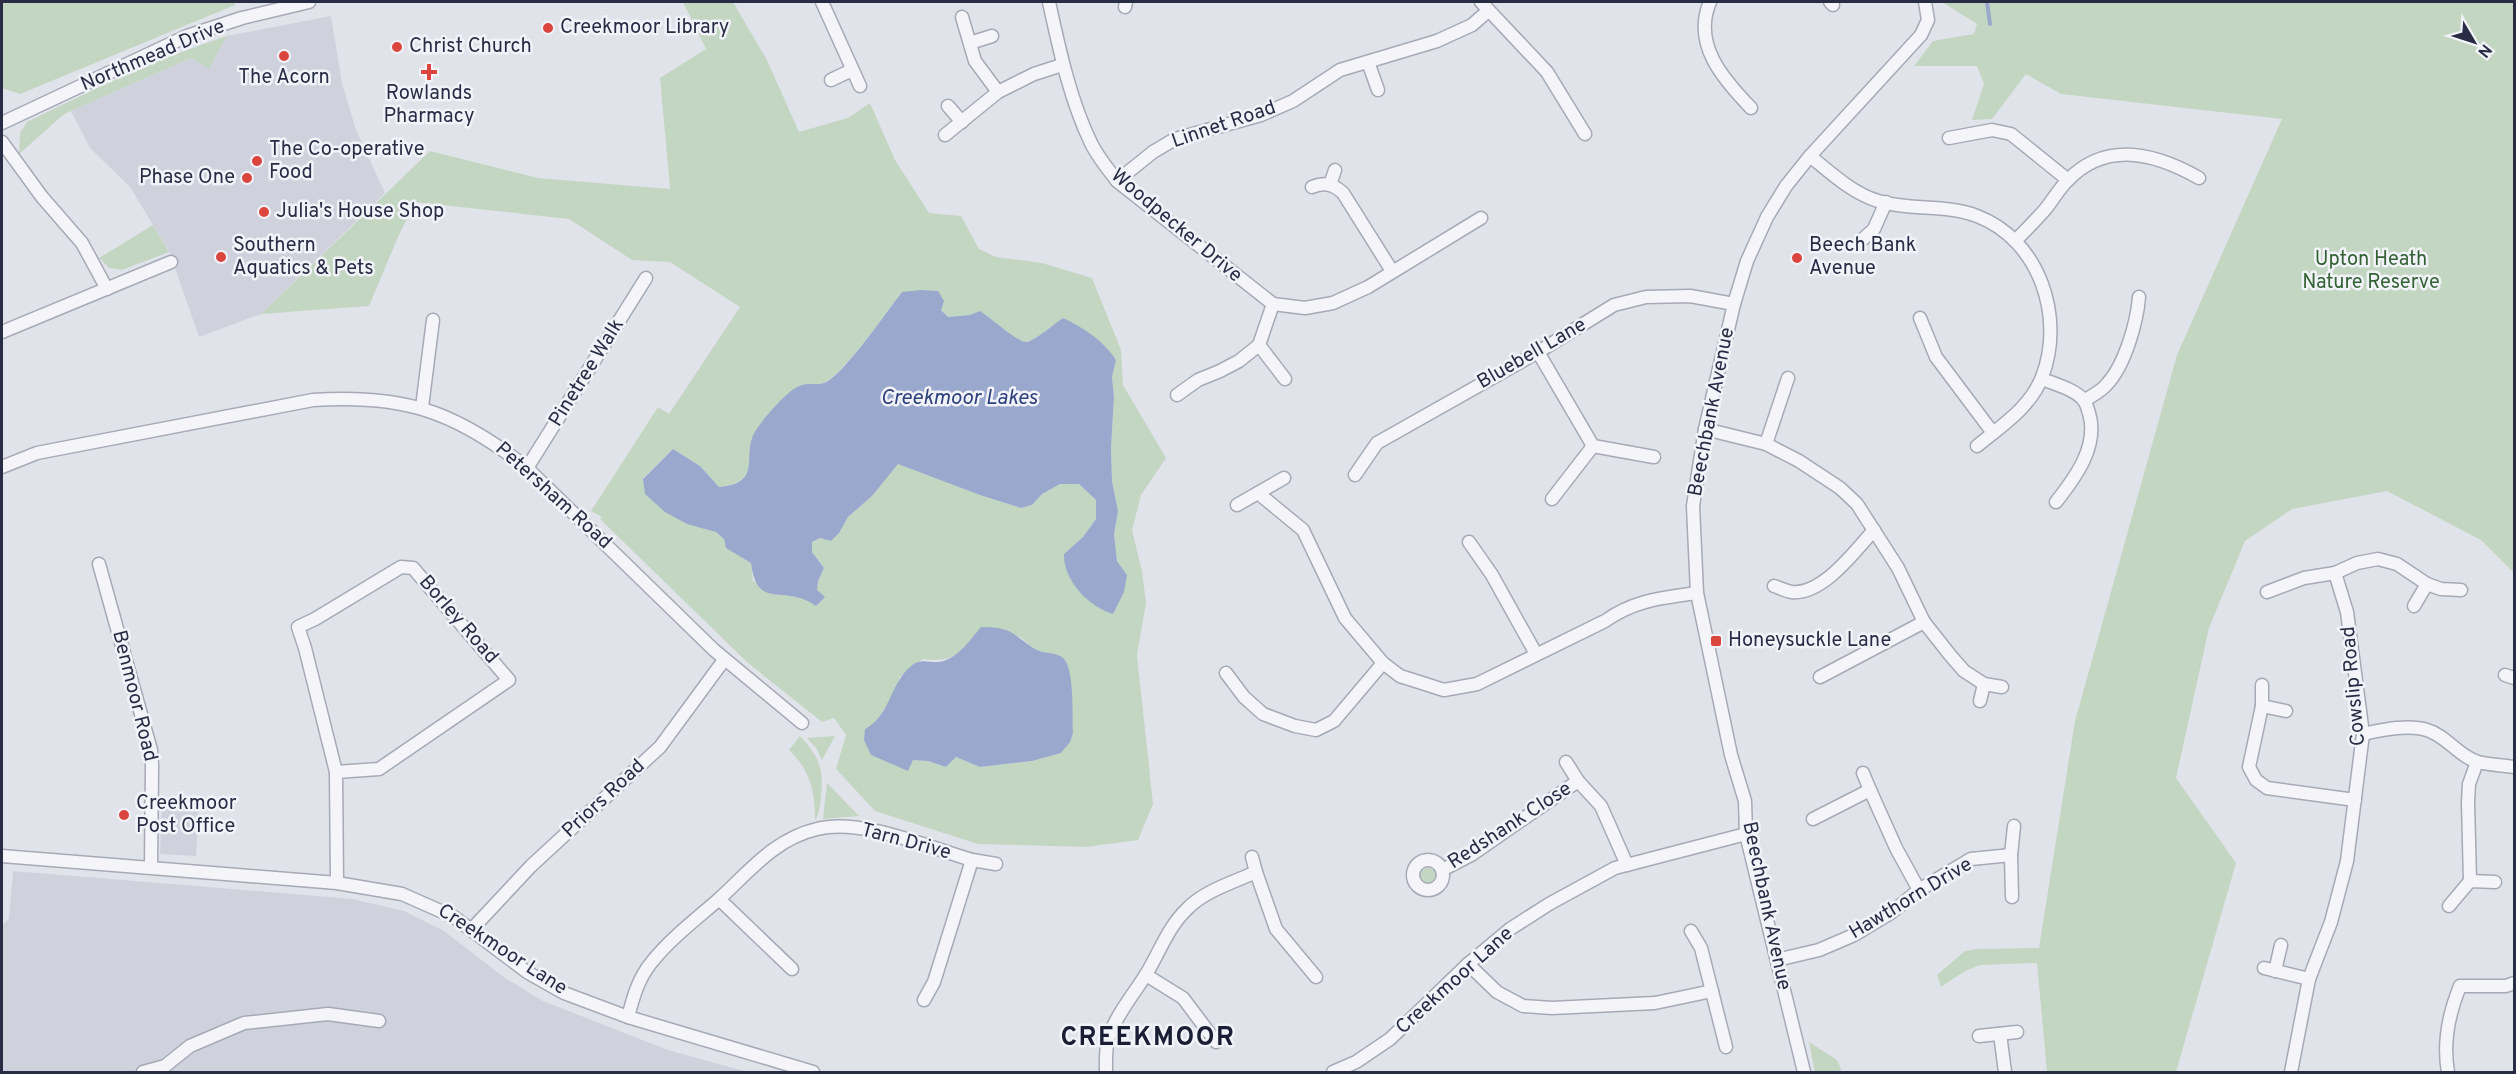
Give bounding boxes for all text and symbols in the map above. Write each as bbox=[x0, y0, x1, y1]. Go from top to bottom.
north arrow bbox=[2444, 12, 2504, 72]
street label: Northmead Drive bbox=[77, 14, 229, 98]
place label: Creekmoor Library bbox=[560, 15, 729, 41]
marker: Creekmoor Library bbox=[541, 21, 555, 35]
place label: Christ Church bbox=[409, 34, 532, 60]
text: N bbox=[2473, 39, 2495, 61]
marker: Christ Church bbox=[390, 40, 404, 54]
marker: The Acorn bbox=[277, 49, 291, 63]
place label: The Acorn bbox=[238, 65, 330, 91]
marker: Rowlands Pharmacy bbox=[422, 65, 436, 79]
place label: Rowlands Pharmacy bbox=[383, 81, 475, 130]
street label: Linnet Road bbox=[1168, 95, 1280, 155]
place label: The Co-operative Food bbox=[269, 137, 425, 186]
marker: The Co-operative Food bbox=[250, 154, 264, 168]
street label: Woodpecker Drive bbox=[1105, 163, 1247, 289]
place label: Phase One bbox=[139, 165, 235, 191]
marker: Phase One bbox=[240, 171, 254, 185]
place label: Julia's House Shop bbox=[276, 199, 444, 225]
marker: Julia's House Shop bbox=[257, 205, 271, 219]
place label: Southern Aquatics & Pets bbox=[233, 233, 374, 282]
place label: Beech Bank Avenue bbox=[1809, 233, 1916, 282]
park label: Upton Heath Nature Reserve bbox=[2302, 247, 2440, 296]
marker: Southern Aquatics & Pets bbox=[214, 250, 228, 264]
marker: Beech Bank Avenue bbox=[1790, 251, 1804, 265]
street label: Bluebell Lane bbox=[1473, 312, 1591, 396]
street label: Pinetree Walk bbox=[543, 314, 631, 432]
street label: Beechbank Avenue bbox=[1683, 325, 1741, 499]
water label: Creekmoor Lakes bbox=[880, 385, 1038, 412]
street label: Petersham Road bbox=[489, 437, 617, 555]
street label: Borley Road bbox=[412, 570, 504, 670]
street label: Cowslip Road bbox=[2336, 625, 2372, 747]
street label: Benmoor Road bbox=[105, 628, 163, 764]
place label: Honeysuckle Lane bbox=[1728, 628, 1891, 654]
marker: Honeysuckle Lane bbox=[1709, 634, 1723, 648]
street label: Priors Road bbox=[557, 754, 651, 844]
street label: Redshank Close bbox=[1443, 776, 1577, 876]
place label: Creekmoor Post Office bbox=[136, 791, 237, 840]
marker: Creekmoor Post Office bbox=[117, 808, 131, 822]
street label: Tarn Drive bbox=[858, 818, 954, 866]
street label: Beechbank Avenue bbox=[1735, 819, 1797, 993]
street label: Hawthorn Drive bbox=[1845, 852, 1977, 946]
street label: Creekmoor Lane bbox=[432, 898, 572, 1002]
street label: Creekmoor Lane bbox=[1391, 921, 1519, 1041]
district label: CREEKMOOR bbox=[1061, 1022, 1235, 1055]

